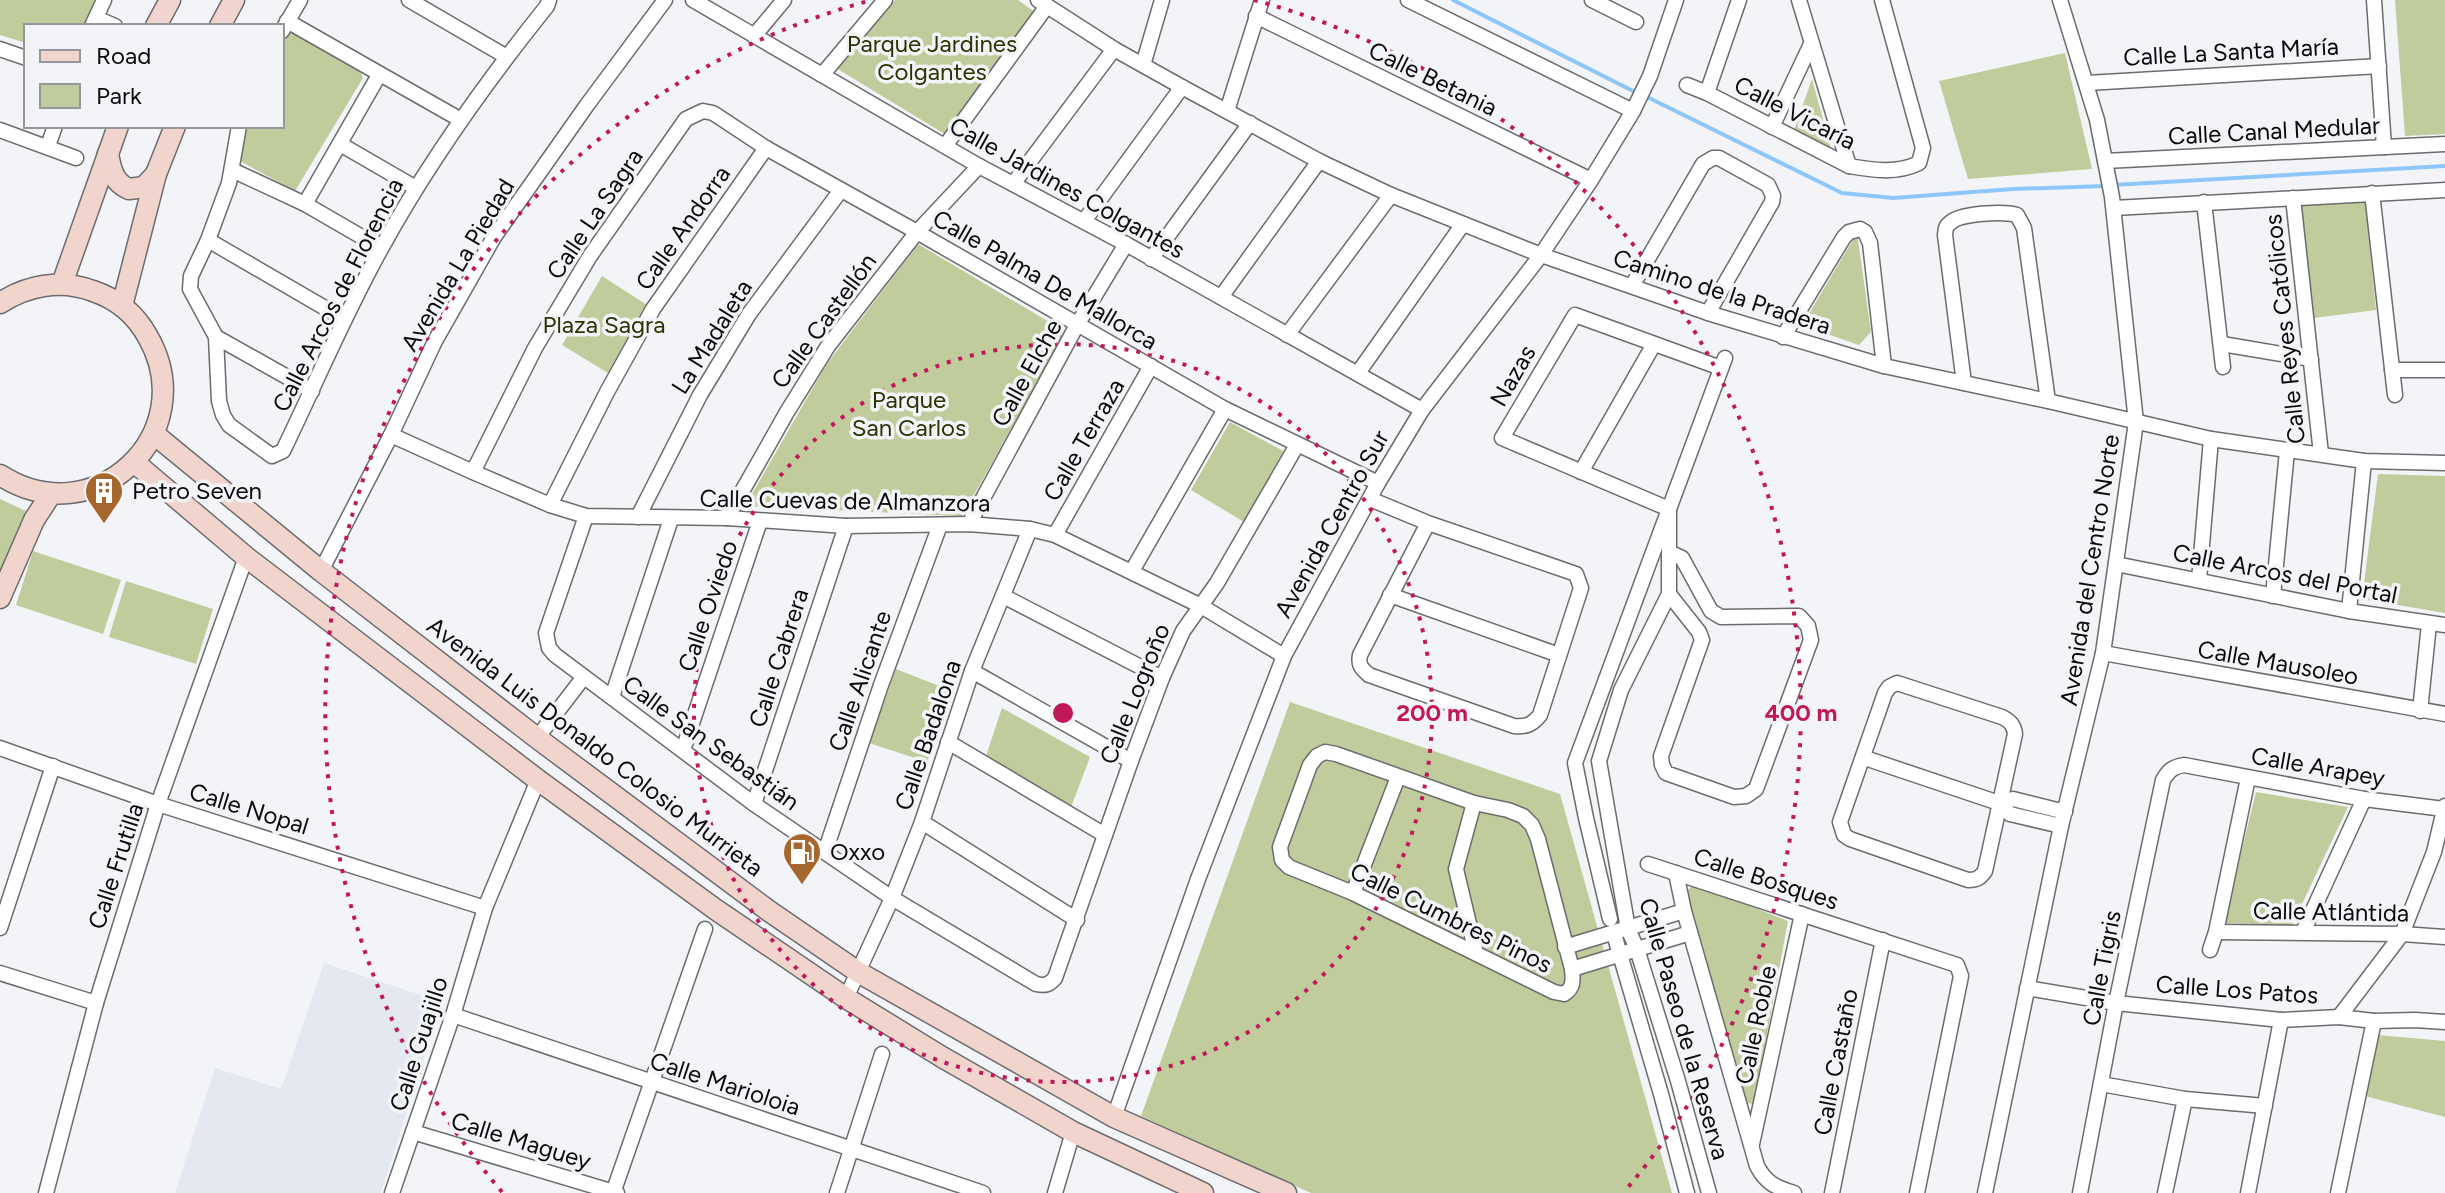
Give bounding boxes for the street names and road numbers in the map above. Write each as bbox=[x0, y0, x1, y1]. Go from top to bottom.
street label: Calle La Santa María bbox=[2122, 31, 2339, 72]
street label: Calle Betania bbox=[1364, 35, 1502, 122]
street label: Calle Vicaría bbox=[1730, 70, 1861, 156]
street label: Calle Canal Medular bbox=[2167, 110, 2381, 151]
street label: Calle Jardines Colgantes bbox=[944, 111, 1190, 264]
street label: Calle La Sagra bbox=[540, 143, 649, 285]
street label: Calle Andorra bbox=[629, 160, 736, 296]
street label: Calle Arcos de Florencia bbox=[266, 173, 409, 416]
street label: Avenida La Piedad bbox=[395, 173, 520, 356]
street label: Calle Palma De Mallorca bbox=[928, 203, 1163, 356]
street label: Calle Reyes Católicos bbox=[2258, 213, 2311, 445]
street label: Camino de la Pradera bbox=[1610, 243, 1835, 340]
street label: Calle Castellón bbox=[765, 248, 882, 394]
street label: La Madaleta bbox=[665, 274, 758, 399]
street label: Calle Elche bbox=[985, 314, 1068, 431]
street label: Nazas bbox=[1484, 340, 1542, 412]
street label: Calle Terraza bbox=[1037, 373, 1130, 506]
street label: Avenida Centro Sur bbox=[1268, 425, 1395, 622]
street label: Avenida del Centro Norte bbox=[2054, 432, 2125, 708]
street label: Calle Cuevas de Almanzora bbox=[699, 483, 991, 518]
street label: Calle Oviedo bbox=[672, 536, 744, 675]
street label: Calle Arcos del Portal bbox=[2170, 538, 2400, 610]
street label: Calle Cabrera bbox=[742, 585, 815, 731]
street label: Calle Alicante bbox=[822, 607, 897, 755]
street label: Avenida Luis Donaldo Colosio Murrieta bbox=[422, 611, 769, 882]
street label: Calle Logroño bbox=[1093, 619, 1176, 768]
street label: Calle Mausoleo bbox=[2196, 634, 2361, 691]
street label: Calle Badalona bbox=[888, 656, 967, 814]
street label: Calle San Sebastián bbox=[617, 669, 805, 816]
street label: Calle Arapey bbox=[2249, 740, 2388, 793]
street label: Calle Nopal bbox=[186, 777, 312, 840]
street label: Calle Frutilla bbox=[82, 799, 150, 933]
street label: Calle Bosques bbox=[1690, 841, 1842, 916]
street label: Calle Cumbres Pinos bbox=[1346, 856, 1557, 979]
street label: Calle Paseo de la Reserva bbox=[1633, 895, 1736, 1163]
street label: Calle Atlántida bbox=[2253, 896, 2409, 927]
street label: Calle Tigris bbox=[2076, 908, 2127, 1028]
street label: Calle Roble bbox=[1729, 963, 1782, 1087]
street label: Calle Los Patos bbox=[2155, 969, 2319, 1010]
street label: Calle Guajillo bbox=[383, 973, 454, 1115]
street label: Calle Castaño bbox=[1807, 986, 1864, 1138]
street label: Calle Marioloia bbox=[646, 1046, 804, 1121]
street label: Calle Maguey bbox=[448, 1106, 595, 1176]

